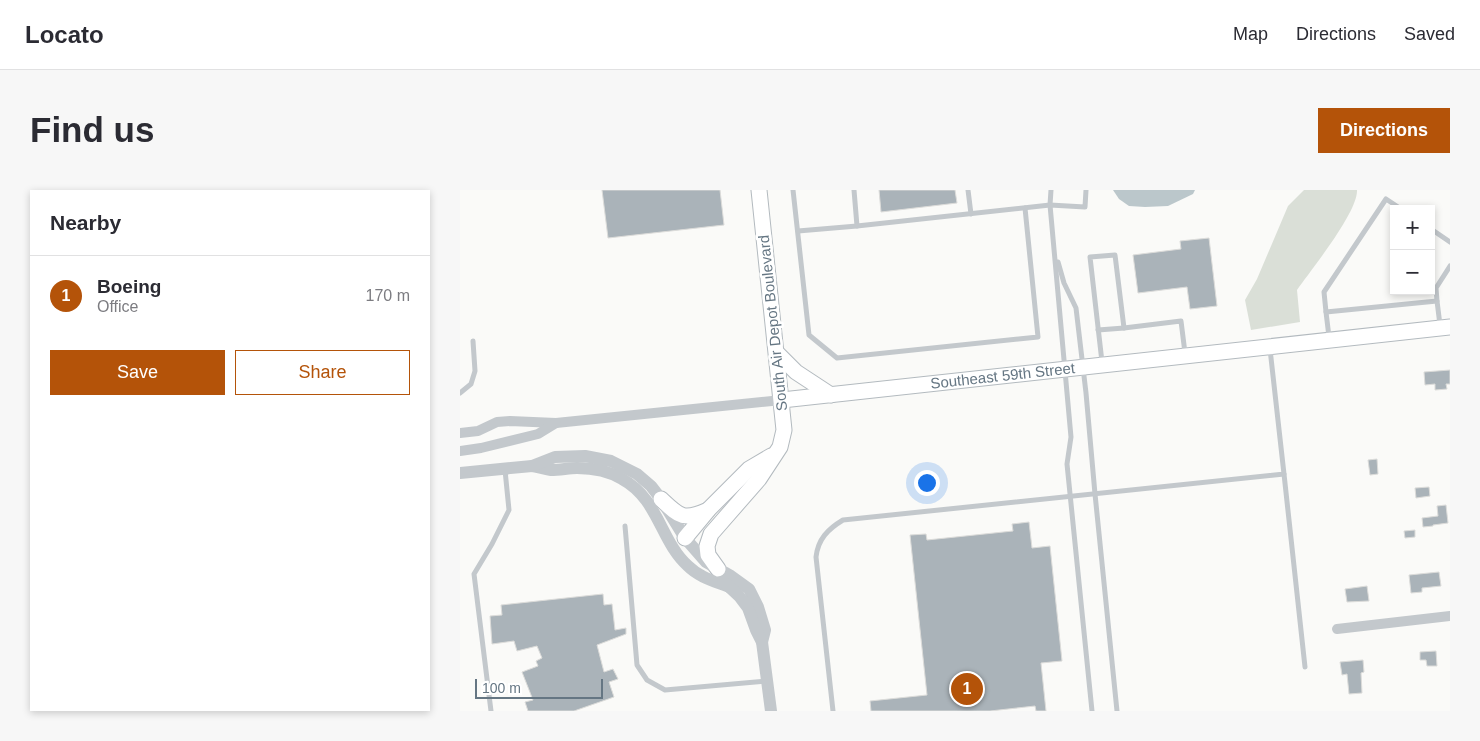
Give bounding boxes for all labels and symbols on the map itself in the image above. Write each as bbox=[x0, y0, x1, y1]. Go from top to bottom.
street label: South Air Depot Boulevard bbox=[755, 234, 790, 412]
street label: Southeast 59th Street bbox=[930, 359, 1077, 392]
your location bbox=[914, 470, 940, 496]
pin: 1 bbox=[951, 670, 983, 708]
scale bar bbox=[475, 676, 602, 699]

